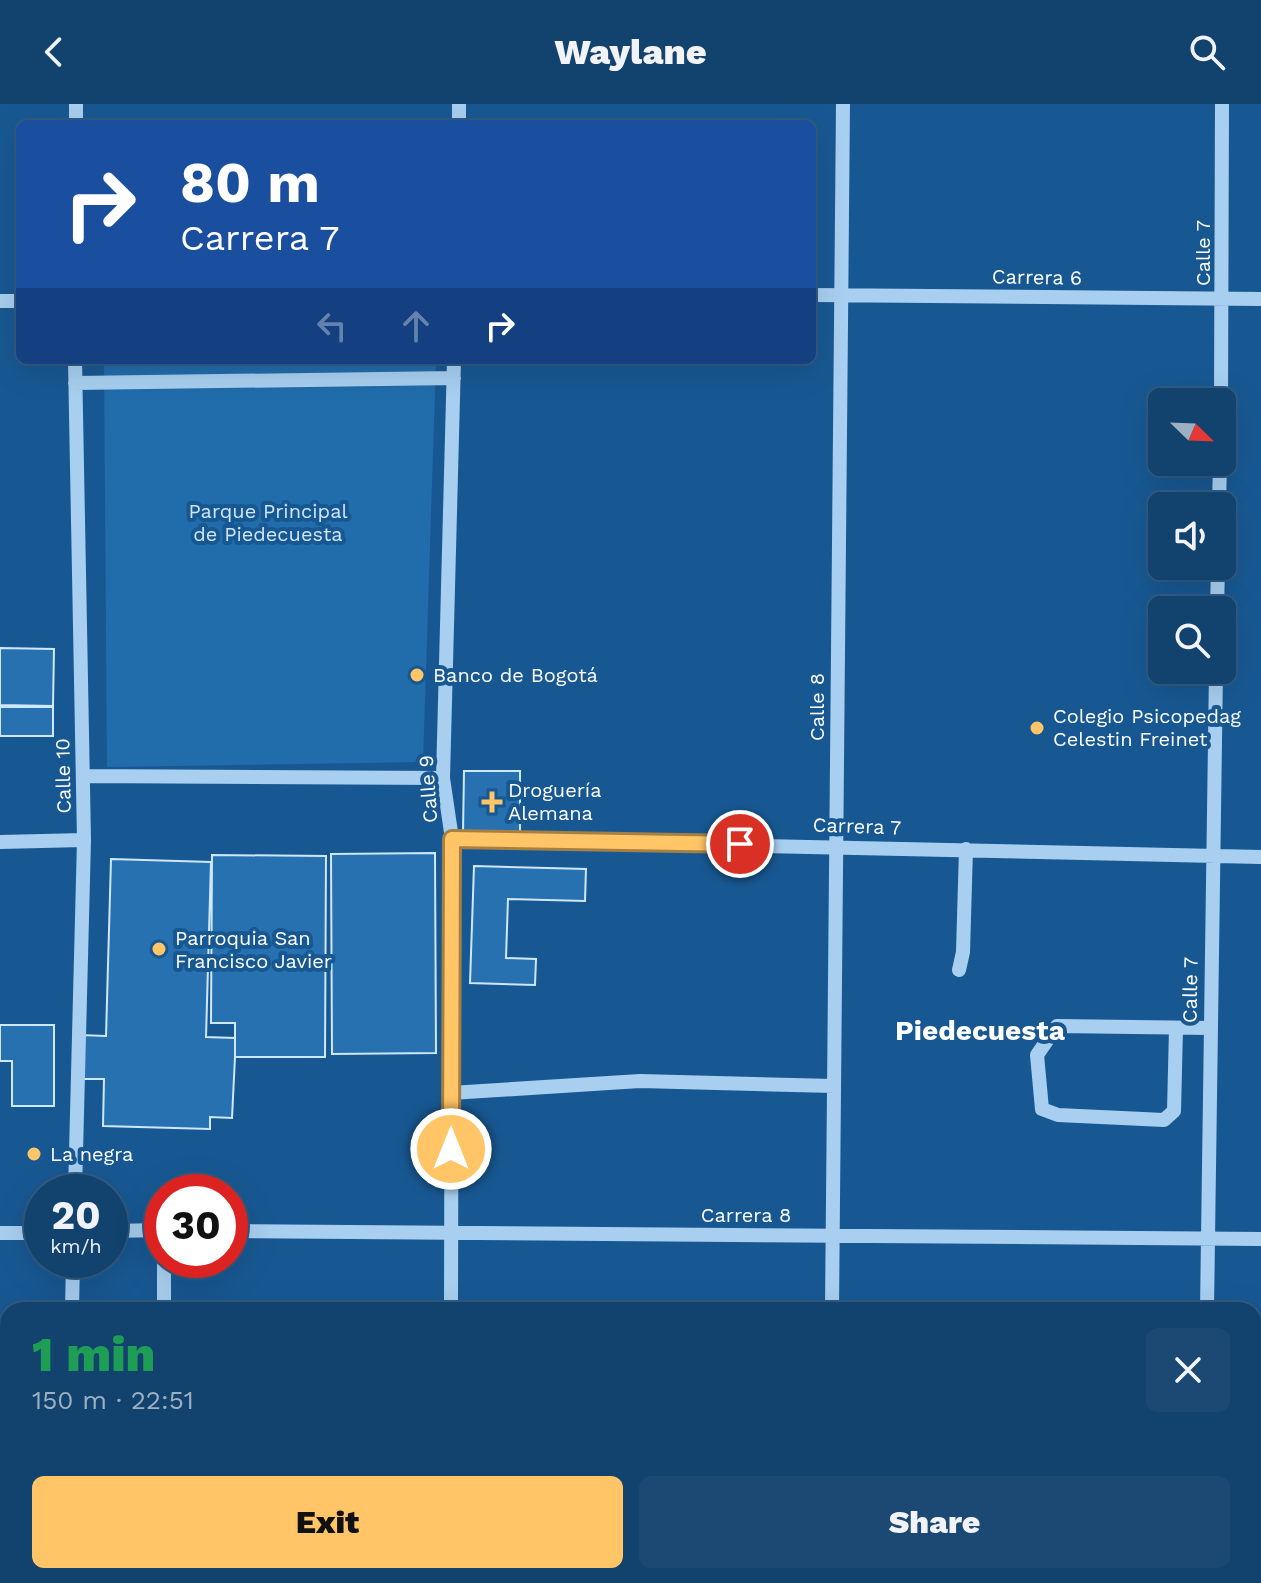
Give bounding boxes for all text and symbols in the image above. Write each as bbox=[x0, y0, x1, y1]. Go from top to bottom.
icon: back bbox=[32, 30, 76, 74]
icon: search bbox=[1185, 30, 1229, 74]
text: Waylane bbox=[554, 31, 707, 73]
text: 80 m bbox=[180, 150, 320, 216]
icon: right bbox=[48, 152, 152, 256]
text: Carrera 7 bbox=[180, 217, 339, 259]
street label: Calle 7 bbox=[1191, 220, 1215, 286]
street label: Carrera 6 bbox=[992, 264, 1082, 290]
icon: left bbox=[310, 304, 354, 348]
icon: ahead bbox=[394, 304, 438, 348]
icon: right bbox=[478, 304, 522, 348]
north arrow bbox=[1148, 388, 1236, 476]
map controls bbox=[1148, 388, 1236, 684]
button: sound bbox=[1148, 492, 1236, 580]
park label: Parque Principal de Piedecuesta bbox=[188, 499, 348, 546]
button: search bbox=[1148, 596, 1236, 684]
place label: Banco de Bogotá bbox=[433, 663, 598, 687]
marker: Banco de Bogotá bbox=[408, 666, 426, 684]
street label: Calle 8 bbox=[805, 673, 829, 741]
place label: Colegio Psicopedag Celestin Freinet bbox=[1053, 704, 1241, 751]
marker: Colegio Psicopedag Celestin Freinet bbox=[1028, 719, 1046, 737]
street label: Calle 10 bbox=[50, 738, 76, 814]
street label: Calle 9 bbox=[414, 754, 442, 824]
place label: Droguería Alemana bbox=[508, 778, 601, 825]
marker: Droguería Alemana bbox=[483, 793, 501, 811]
pin bbox=[706, 810, 774, 878]
street label: Carrera 7 bbox=[812, 812, 902, 840]
icon: arrive bbox=[718, 822, 762, 866]
place label: Parroquia San Francisco Javier bbox=[175, 926, 332, 973]
marker: Parroquia San Francisco Javier bbox=[150, 940, 168, 958]
street label: Calle 7 bbox=[1177, 957, 1203, 1023]
district label: Piedecuesta bbox=[895, 1014, 1066, 1047]
position arrow bbox=[409, 1107, 493, 1191]
place label: La negra bbox=[50, 1142, 133, 1166]
marker: La negra bbox=[25, 1145, 43, 1163]
speed limit sign: 30 bbox=[144, 1174, 248, 1278]
text: 20 bbox=[51, 1192, 101, 1239]
street label: Carrera 8 bbox=[701, 1203, 791, 1227]
text: km/h bbox=[50, 1234, 102, 1258]
text: 1 min bbox=[32, 1326, 155, 1383]
button: close bbox=[1146, 1328, 1230, 1412]
text: 150 m · 22:51 bbox=[32, 1385, 194, 1415]
button: Exit bbox=[32, 1476, 623, 1568]
button: Share bbox=[639, 1476, 1230, 1568]

